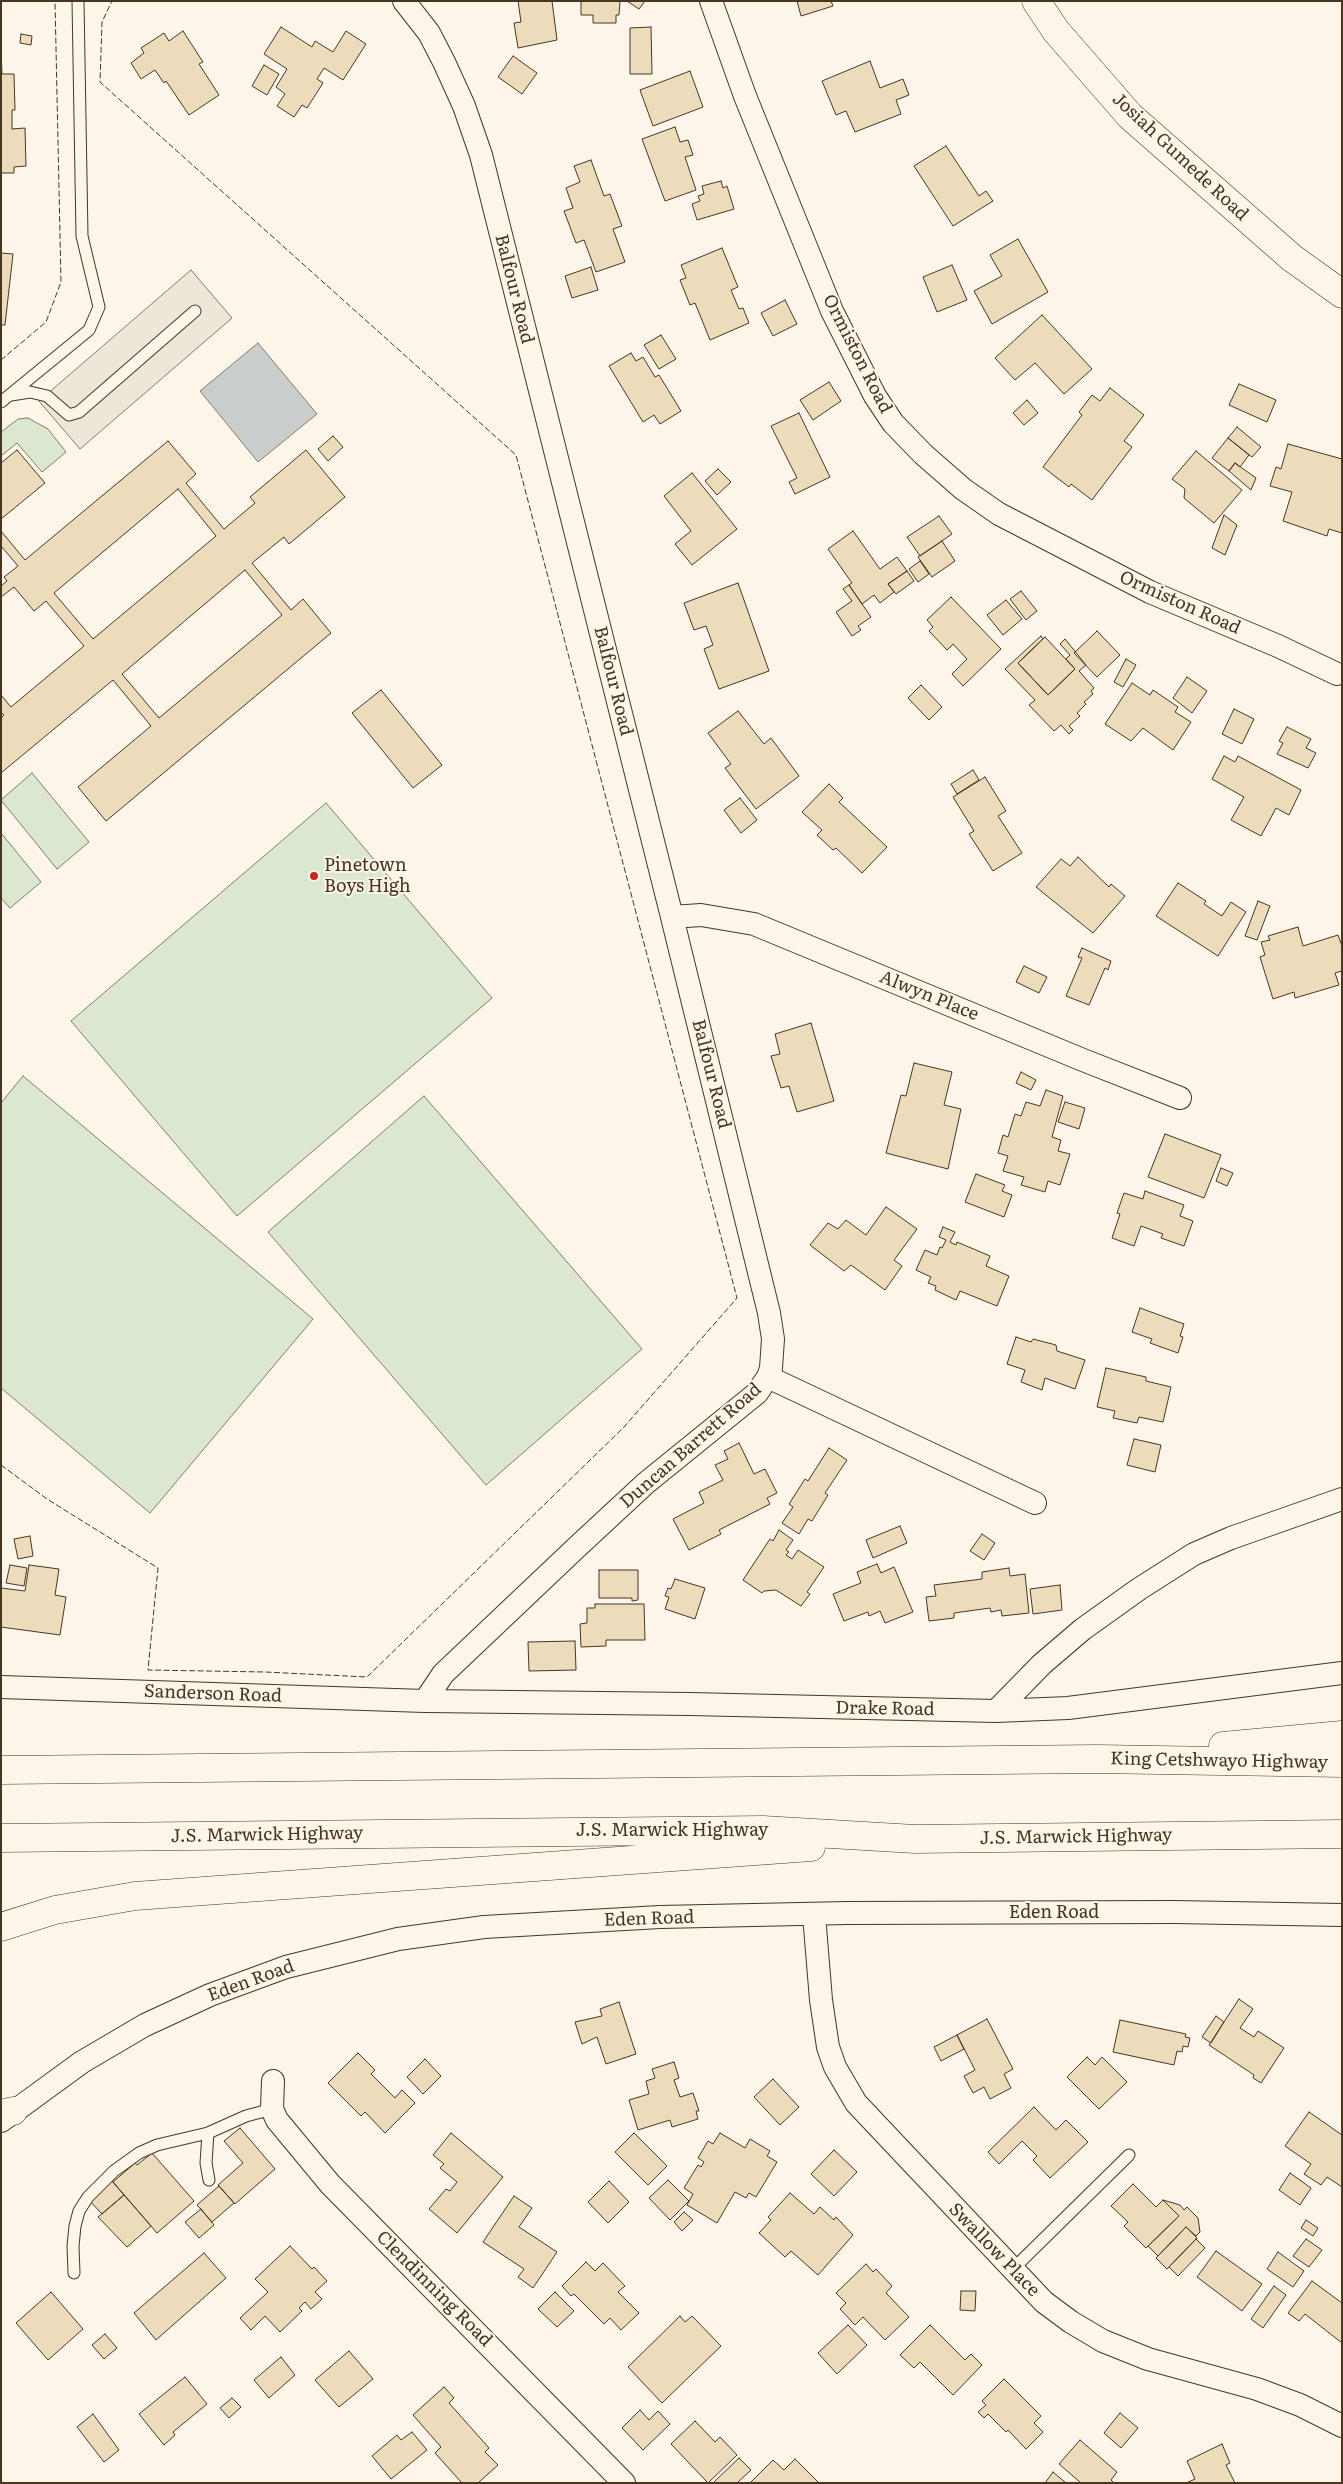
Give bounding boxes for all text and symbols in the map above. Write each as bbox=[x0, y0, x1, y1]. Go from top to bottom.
street label: Josiah Gumede Road bbox=[1108, 88, 1252, 226]
street label: Balfour Road bbox=[490, 232, 538, 346]
street label: Ormiston Road bbox=[818, 291, 896, 417]
street label: Ormiston Road bbox=[1116, 567, 1244, 639]
street label: Balfour Road bbox=[589, 624, 637, 738]
place label: Pinetown Boys High bbox=[324, 855, 411, 898]
marker: Pinetown Boys High bbox=[308, 870, 320, 882]
street label: Alwyn Place bbox=[876, 966, 982, 1026]
street label: Balfour Road bbox=[687, 1017, 735, 1131]
street label: Duncan Barrett Road bbox=[616, 1379, 766, 1513]
street label: Sanderson Road bbox=[144, 1681, 282, 1707]
street label: Drake Road bbox=[835, 1697, 935, 1721]
street label: King Cetshwayo Highway bbox=[1110, 1748, 1328, 1774]
street label: J.S. Marwick Highway bbox=[576, 1820, 768, 1842]
street label: J.S. Marwick Highway bbox=[171, 1823, 363, 1847]
street label: J.S. Marwick Highway bbox=[980, 1825, 1172, 1849]
street label: Eden Road bbox=[1009, 1902, 1099, 1924]
street label: Eden Road bbox=[603, 1907, 695, 1931]
street label: Eden Road bbox=[205, 1955, 297, 2007]
street label: Swallow Place bbox=[944, 2199, 1044, 2301]
street label: Clendinning Road bbox=[372, 2227, 496, 2351]

